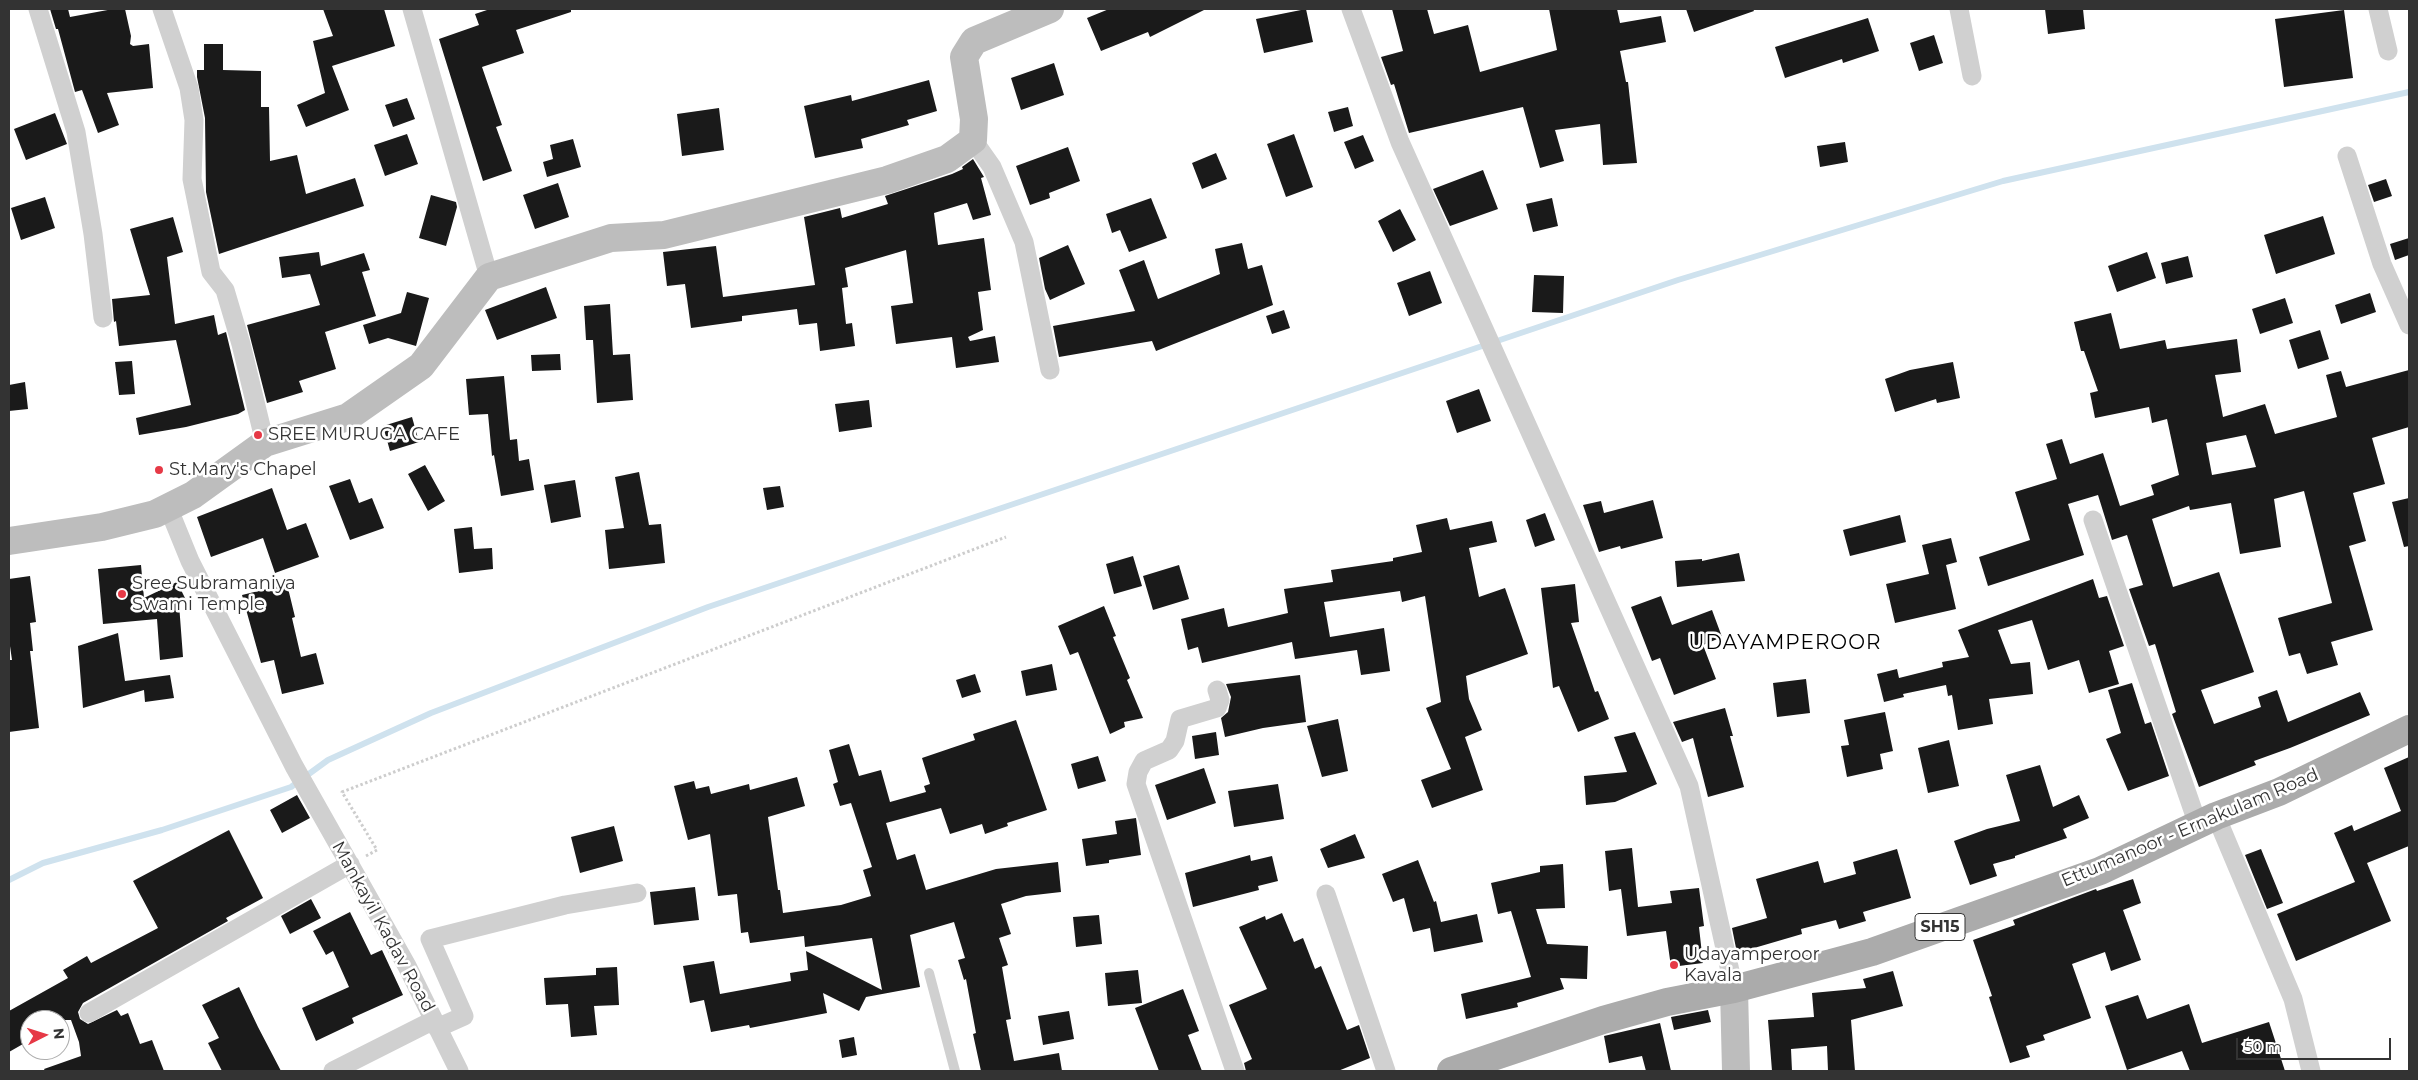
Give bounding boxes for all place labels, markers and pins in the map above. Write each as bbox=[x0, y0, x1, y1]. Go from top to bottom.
place label: SREE MURUGA CAFE bbox=[268, 424, 460, 446]
marker: SREE MURUGA CAFE bbox=[252, 429, 264, 441]
place label: St.Mary's Chapel bbox=[169, 459, 317, 481]
marker: St.Mary's Chapel bbox=[153, 464, 165, 476]
place label: Sree Subramaniya Swami Temple bbox=[132, 573, 296, 616]
marker: Sree Subramaniya Swami Temple bbox=[116, 588, 128, 600]
place label: Udayamperoor Kavala bbox=[1684, 944, 1820, 986]
marker: Udayamperoor Kavala bbox=[1668, 959, 1680, 971]

